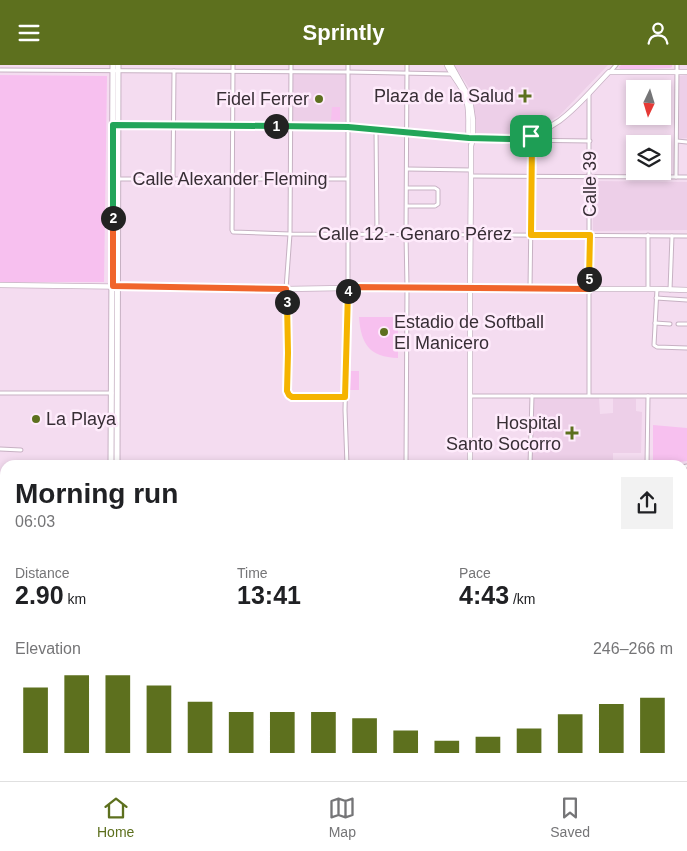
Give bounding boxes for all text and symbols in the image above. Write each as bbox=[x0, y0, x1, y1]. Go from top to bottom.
icon: menu bbox=[15, 19, 43, 47]
icon: person bbox=[644, 19, 672, 47]
text: Sprintly bbox=[303, 20, 384, 45]
north arrow bbox=[626, 80, 671, 125]
map controls bbox=[626, 80, 671, 180]
place label: Plaza de la Salud bbox=[374, 86, 514, 106]
place label: Fidel Ferrer bbox=[216, 89, 309, 109]
marker: Plaza de la Salud bbox=[518, 89, 532, 103]
marker: Fidel Ferrer bbox=[313, 93, 325, 105]
pin: 1 bbox=[264, 113, 288, 139]
pin bbox=[510, 115, 552, 157]
text: 1 bbox=[273, 118, 280, 134]
icon: arrive bbox=[517, 122, 545, 150]
button: layers bbox=[626, 135, 671, 180]
street label: Calle 39 bbox=[580, 151, 600, 217]
street label: Calle Alexander Fleming bbox=[132, 169, 328, 189]
pin: 2 bbox=[100, 205, 126, 231]
text: 2 bbox=[110, 210, 117, 226]
street label: Calle 12 - Genaro Pérez bbox=[318, 224, 512, 244]
pin: 5 bbox=[576, 267, 602, 291]
text: 5 bbox=[586, 271, 593, 287]
pin: 4 bbox=[336, 279, 360, 303]
text: 4 bbox=[345, 283, 352, 299]
pin: 3 bbox=[274, 289, 300, 315]
text: 3 bbox=[284, 294, 291, 310]
place label: Estadio de Softball El Manicero bbox=[394, 312, 544, 353]
marker: Estadio de Softball El Manicero bbox=[378, 326, 390, 338]
place label: La Playa bbox=[46, 409, 117, 429]
marker: La Playa bbox=[30, 413, 42, 425]
place label: Hospital Santo Socorro bbox=[446, 413, 561, 454]
marker: Hospital Santo Socorro bbox=[565, 426, 579, 440]
button: share bbox=[621, 477, 673, 529]
text: Morning run bbox=[15, 478, 178, 509]
text: 06:03 bbox=[15, 513, 55, 530]
text: Distance bbox=[15, 565, 69, 581]
text: Time bbox=[237, 565, 268, 581]
text: Pace bbox=[459, 565, 491, 581]
text: 2.90 bbox=[15, 581, 64, 609]
text: 13:41 bbox=[237, 581, 301, 609]
text: 4:43 bbox=[459, 581, 509, 609]
text: km bbox=[64, 591, 86, 607]
text: /km bbox=[509, 591, 536, 607]
text: Elevation bbox=[15, 640, 81, 657]
text: 246–266 m bbox=[593, 640, 673, 657]
tab: Home bbox=[97, 794, 134, 840]
tab: Map bbox=[328, 794, 356, 840]
tab: Saved bbox=[550, 794, 590, 840]

